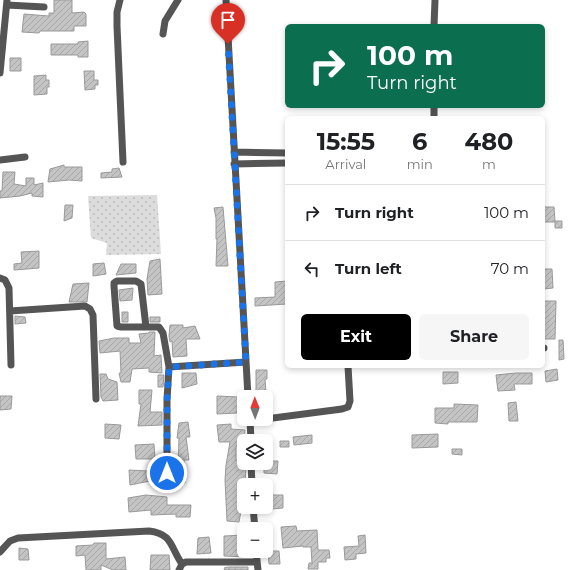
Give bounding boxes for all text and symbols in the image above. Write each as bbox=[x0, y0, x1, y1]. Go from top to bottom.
pin bbox=[211, 3, 245, 44]
icon: arrive bbox=[217, 9, 239, 31]
text: 100 m bbox=[367, 38, 453, 72]
icon: right bbox=[301, 40, 353, 92]
text: Turn right bbox=[367, 72, 457, 94]
text: 15:55 bbox=[317, 127, 375, 156]
text: 6 bbox=[412, 127, 427, 156]
text: 480 bbox=[464, 127, 513, 156]
text: Arrival bbox=[325, 156, 366, 172]
text: min bbox=[407, 156, 433, 172]
text: m bbox=[482, 156, 496, 172]
icon: right bbox=[301, 202, 323, 224]
text: Turn right bbox=[335, 203, 414, 222]
text: 100 m bbox=[484, 203, 529, 222]
icon: left bbox=[301, 258, 323, 280]
text: Turn left bbox=[335, 259, 402, 278]
text: 70 m bbox=[491, 259, 529, 278]
button: Exit bbox=[301, 314, 411, 360]
button: Share bbox=[419, 314, 529, 360]
north arrow bbox=[237, 390, 273, 426]
map controls bbox=[237, 390, 273, 558]
button: layers bbox=[237, 434, 273, 470]
position arrow bbox=[146, 452, 188, 494]
button: + bbox=[237, 478, 273, 514]
button: − bbox=[237, 522, 273, 558]

